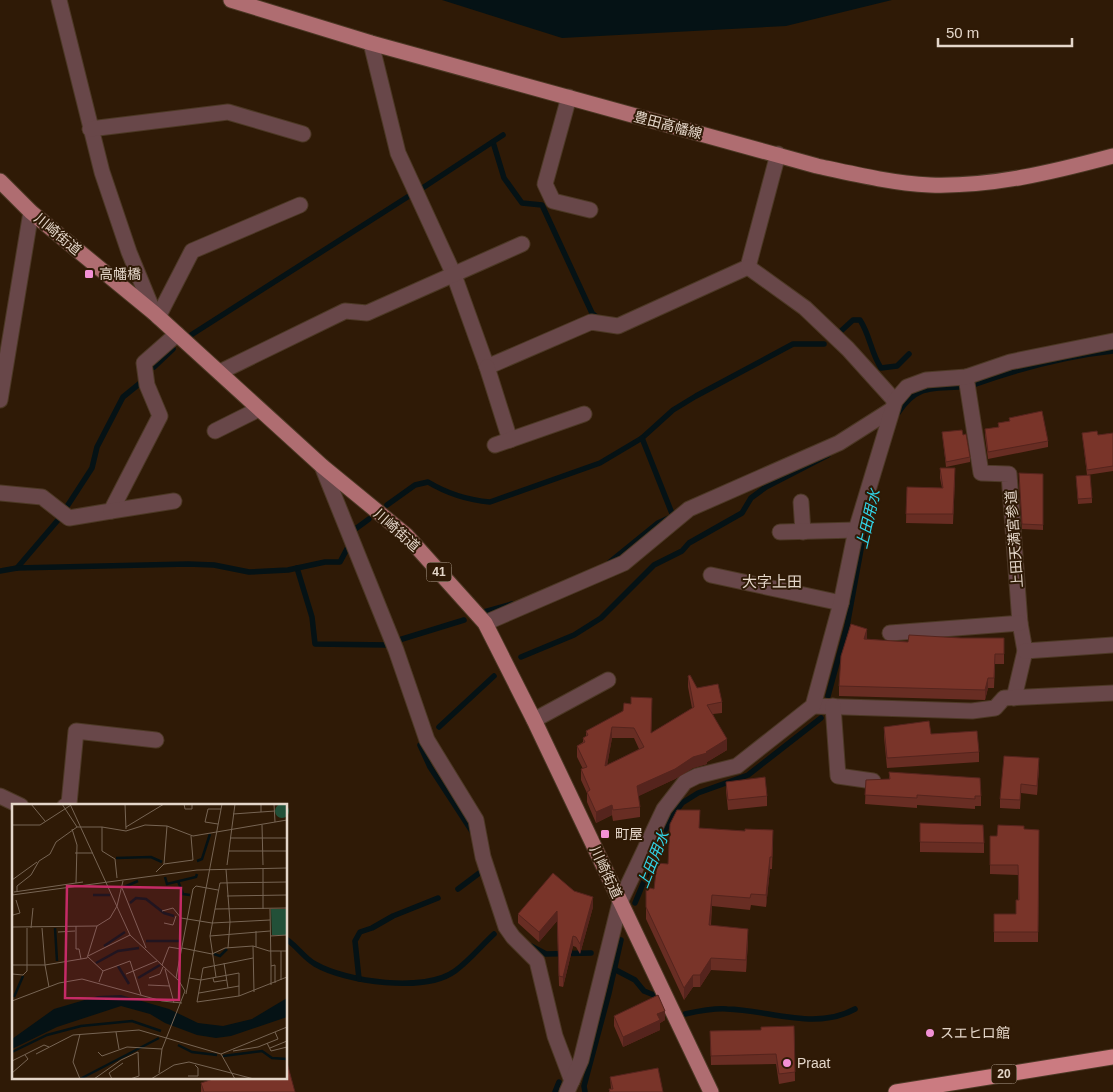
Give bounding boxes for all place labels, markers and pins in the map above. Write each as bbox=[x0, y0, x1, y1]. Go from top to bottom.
place label: 高幡橋 bbox=[99, 266, 141, 282]
marker: 高幡橋 bbox=[83, 268, 95, 280]
place label: 町屋 bbox=[615, 826, 643, 842]
marker: 町屋 bbox=[599, 828, 611, 840]
place label: スエヒロ館 bbox=[940, 1025, 1010, 1041]
marker: スエヒロ館 bbox=[924, 1027, 936, 1039]
place label: Praat bbox=[797, 1055, 831, 1071]
marker: Praat bbox=[781, 1057, 793, 1069]

